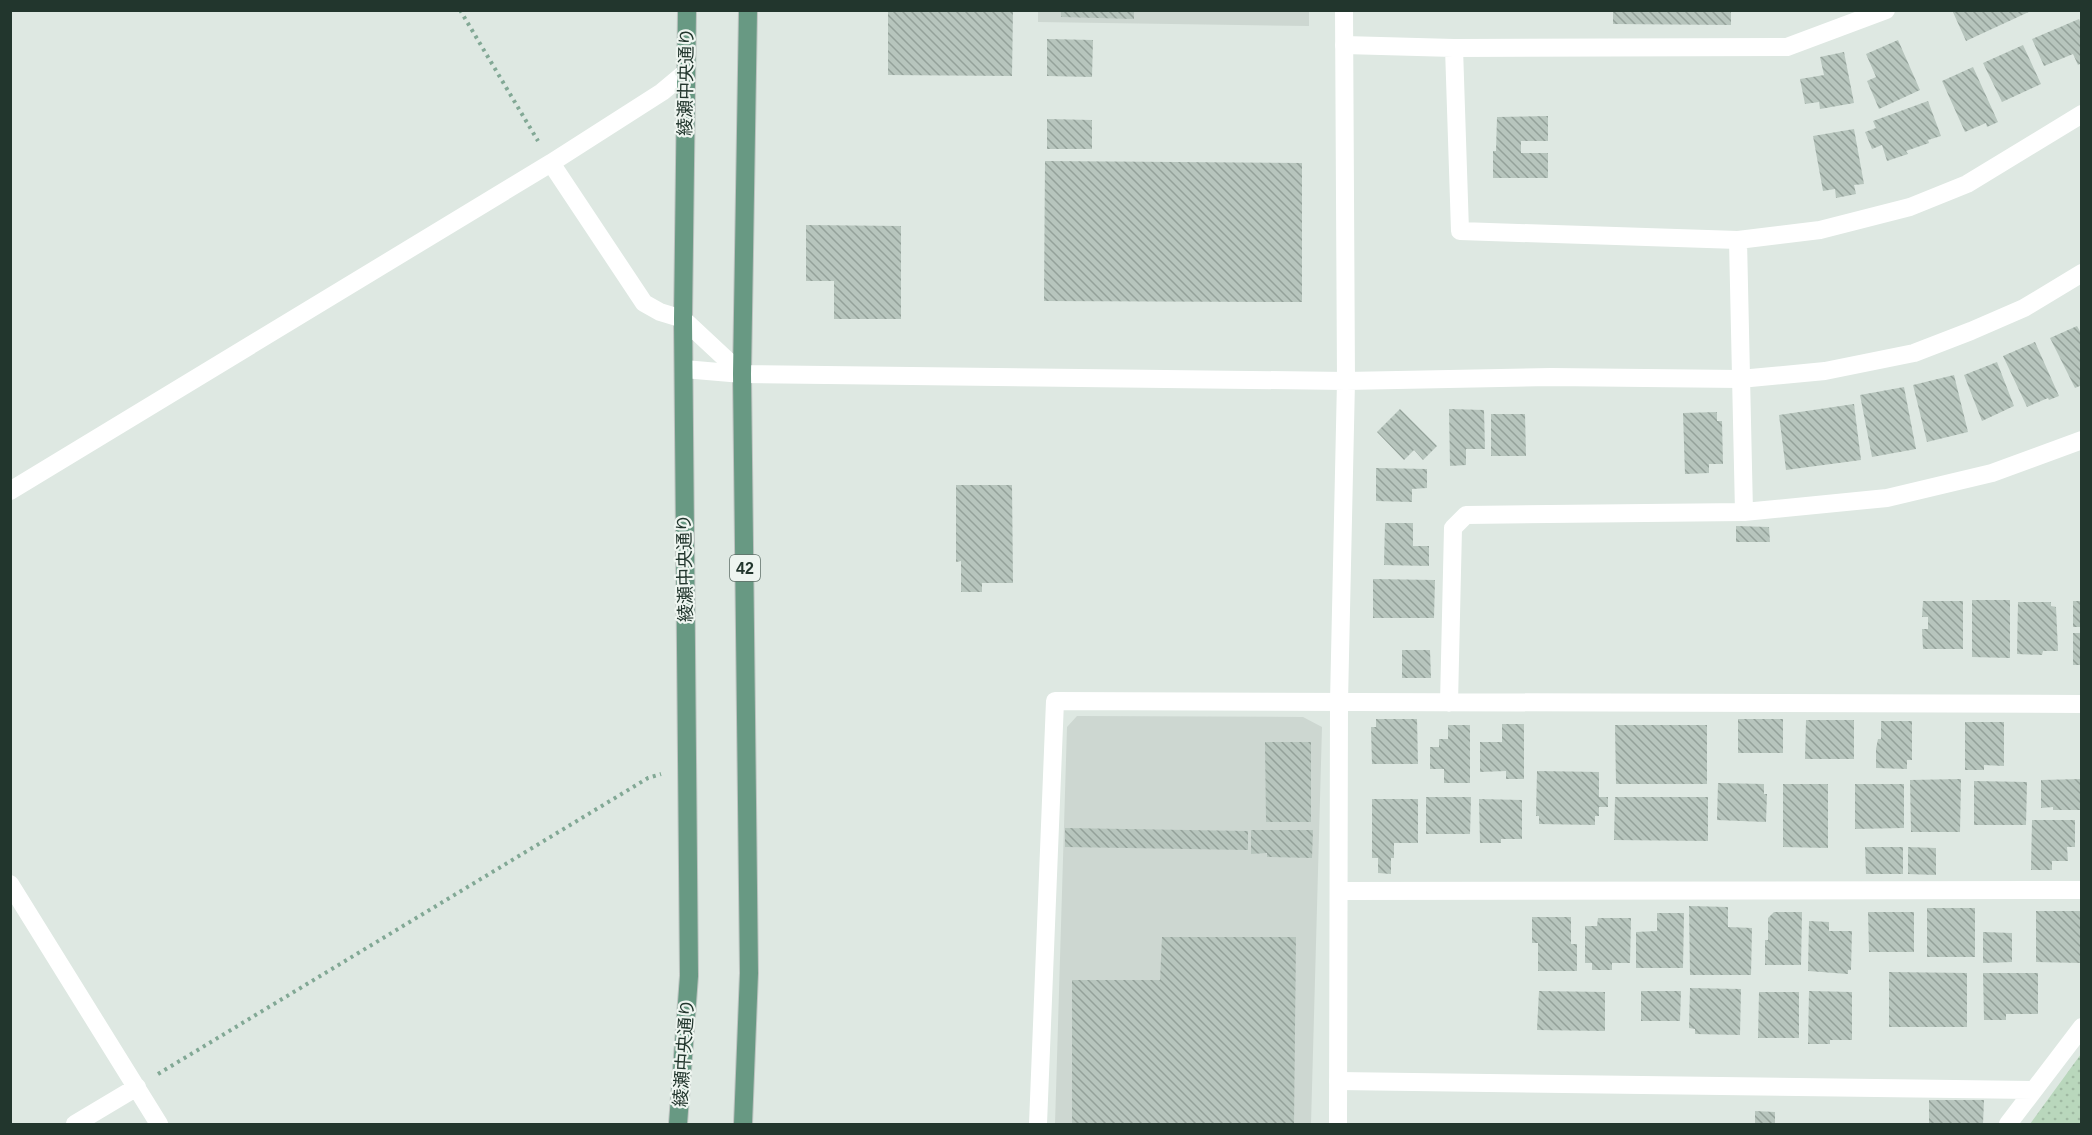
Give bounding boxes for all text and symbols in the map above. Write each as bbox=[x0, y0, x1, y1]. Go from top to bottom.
street label: 綾瀬中央通り bbox=[675, 28, 697, 136]
street label: 綾瀬中央通り bbox=[674, 514, 696, 622]
road number: 42 bbox=[730, 555, 760, 581]
street label: 綾瀬中央通り bbox=[670, 998, 698, 1108]

